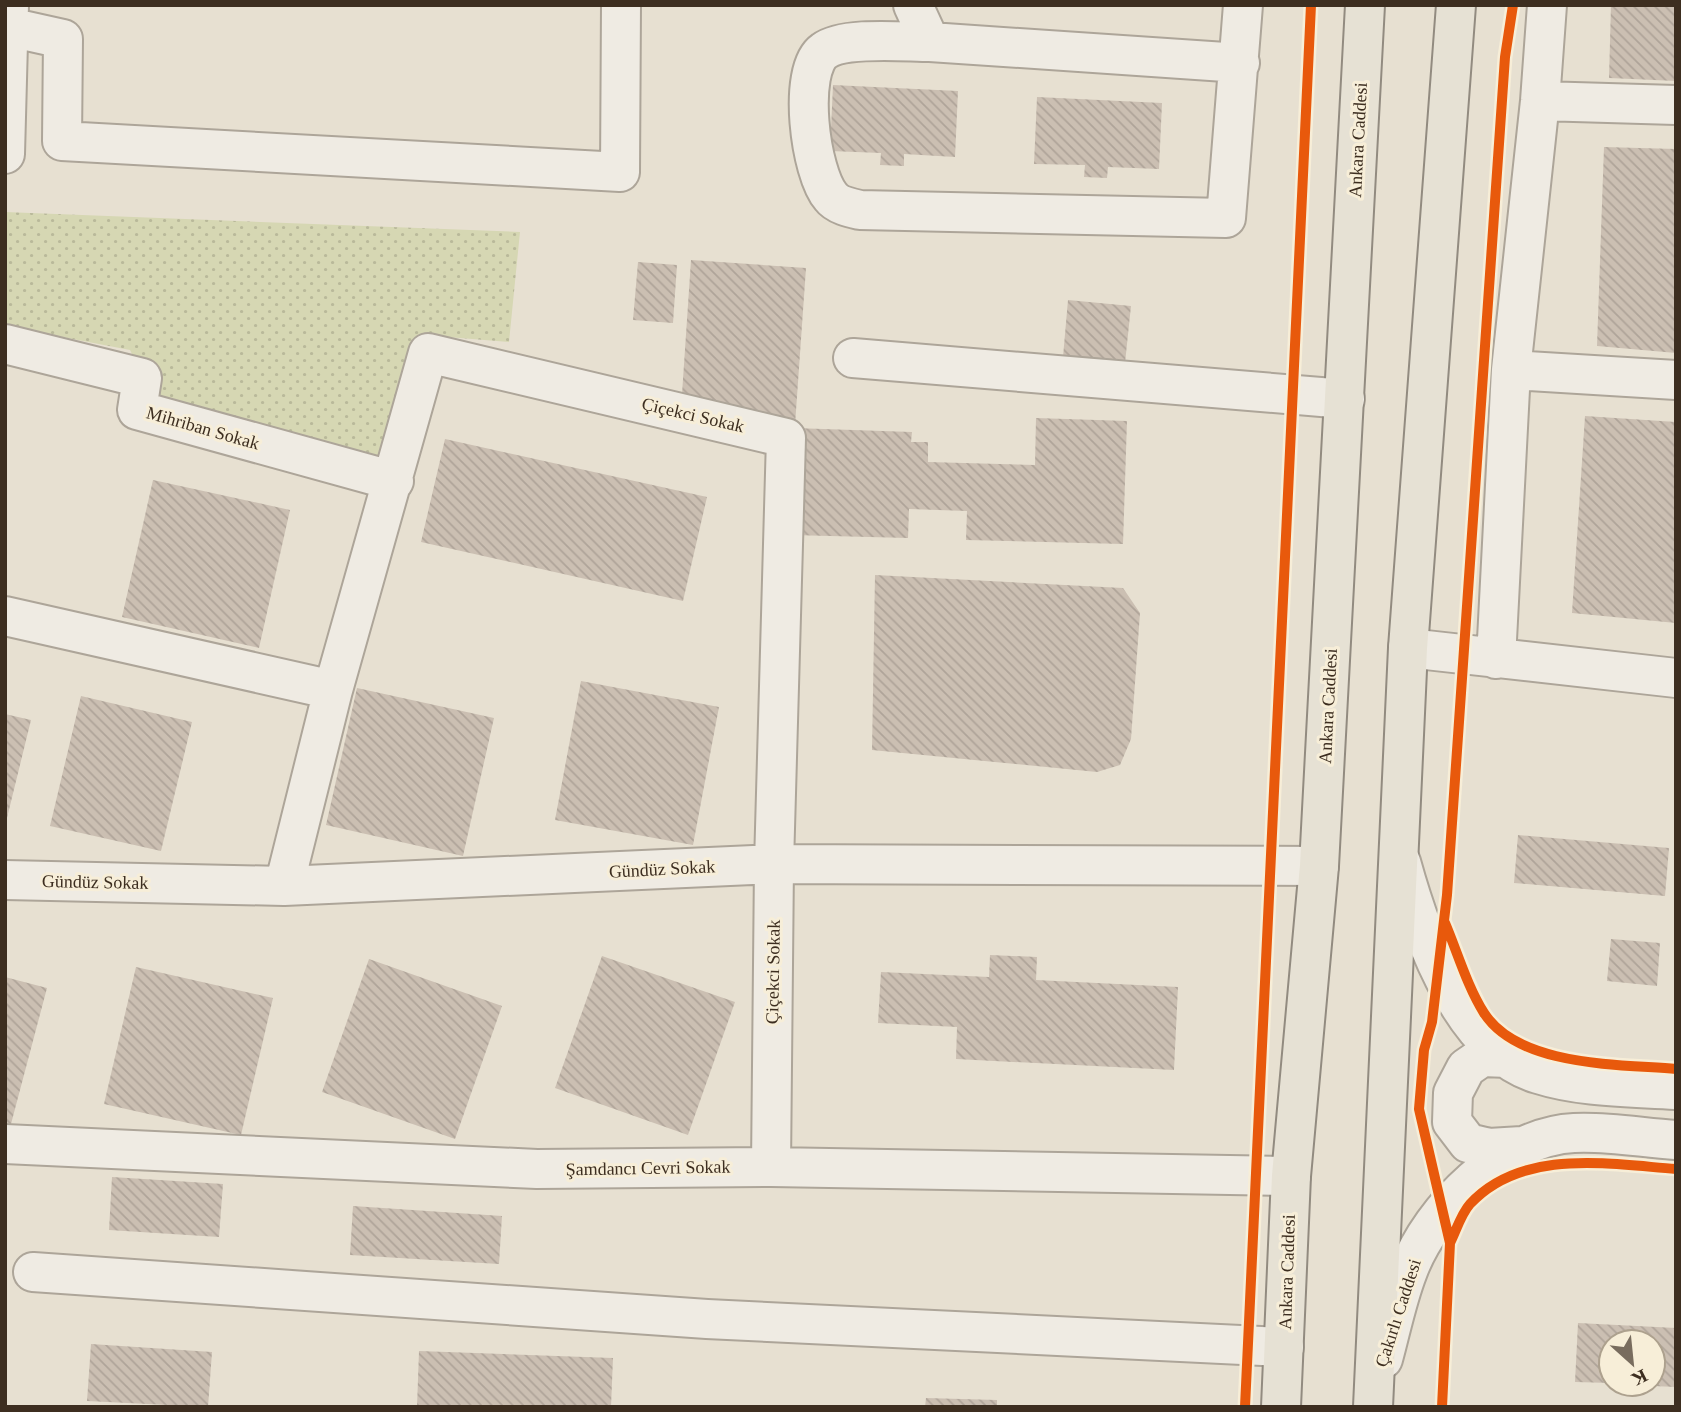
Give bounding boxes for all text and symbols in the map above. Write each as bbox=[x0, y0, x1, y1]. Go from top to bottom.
street label: Ankara Caddesi bbox=[1345, 82, 1371, 198]
street label: Çiçekci Sokak bbox=[640, 394, 746, 436]
street label: Mihriban Sokak bbox=[144, 402, 262, 454]
street label: Ankara Caddesi bbox=[1315, 648, 1341, 764]
street label: Gündüz Sokak bbox=[608, 856, 716, 882]
street label: Gündüz Sokak bbox=[42, 871, 148, 893]
street label: Çiçekci Sokak bbox=[762, 920, 784, 1024]
street label: Şamdancı Cevri Sokak bbox=[565, 1157, 731, 1179]
street label: Ankara Caddesi bbox=[1275, 1214, 1299, 1330]
street label: Çakırlı Caddesi bbox=[1371, 1256, 1425, 1370]
north arrow bbox=[1597, 1328, 1667, 1398]
text: K bbox=[1628, 1365, 1651, 1391]

